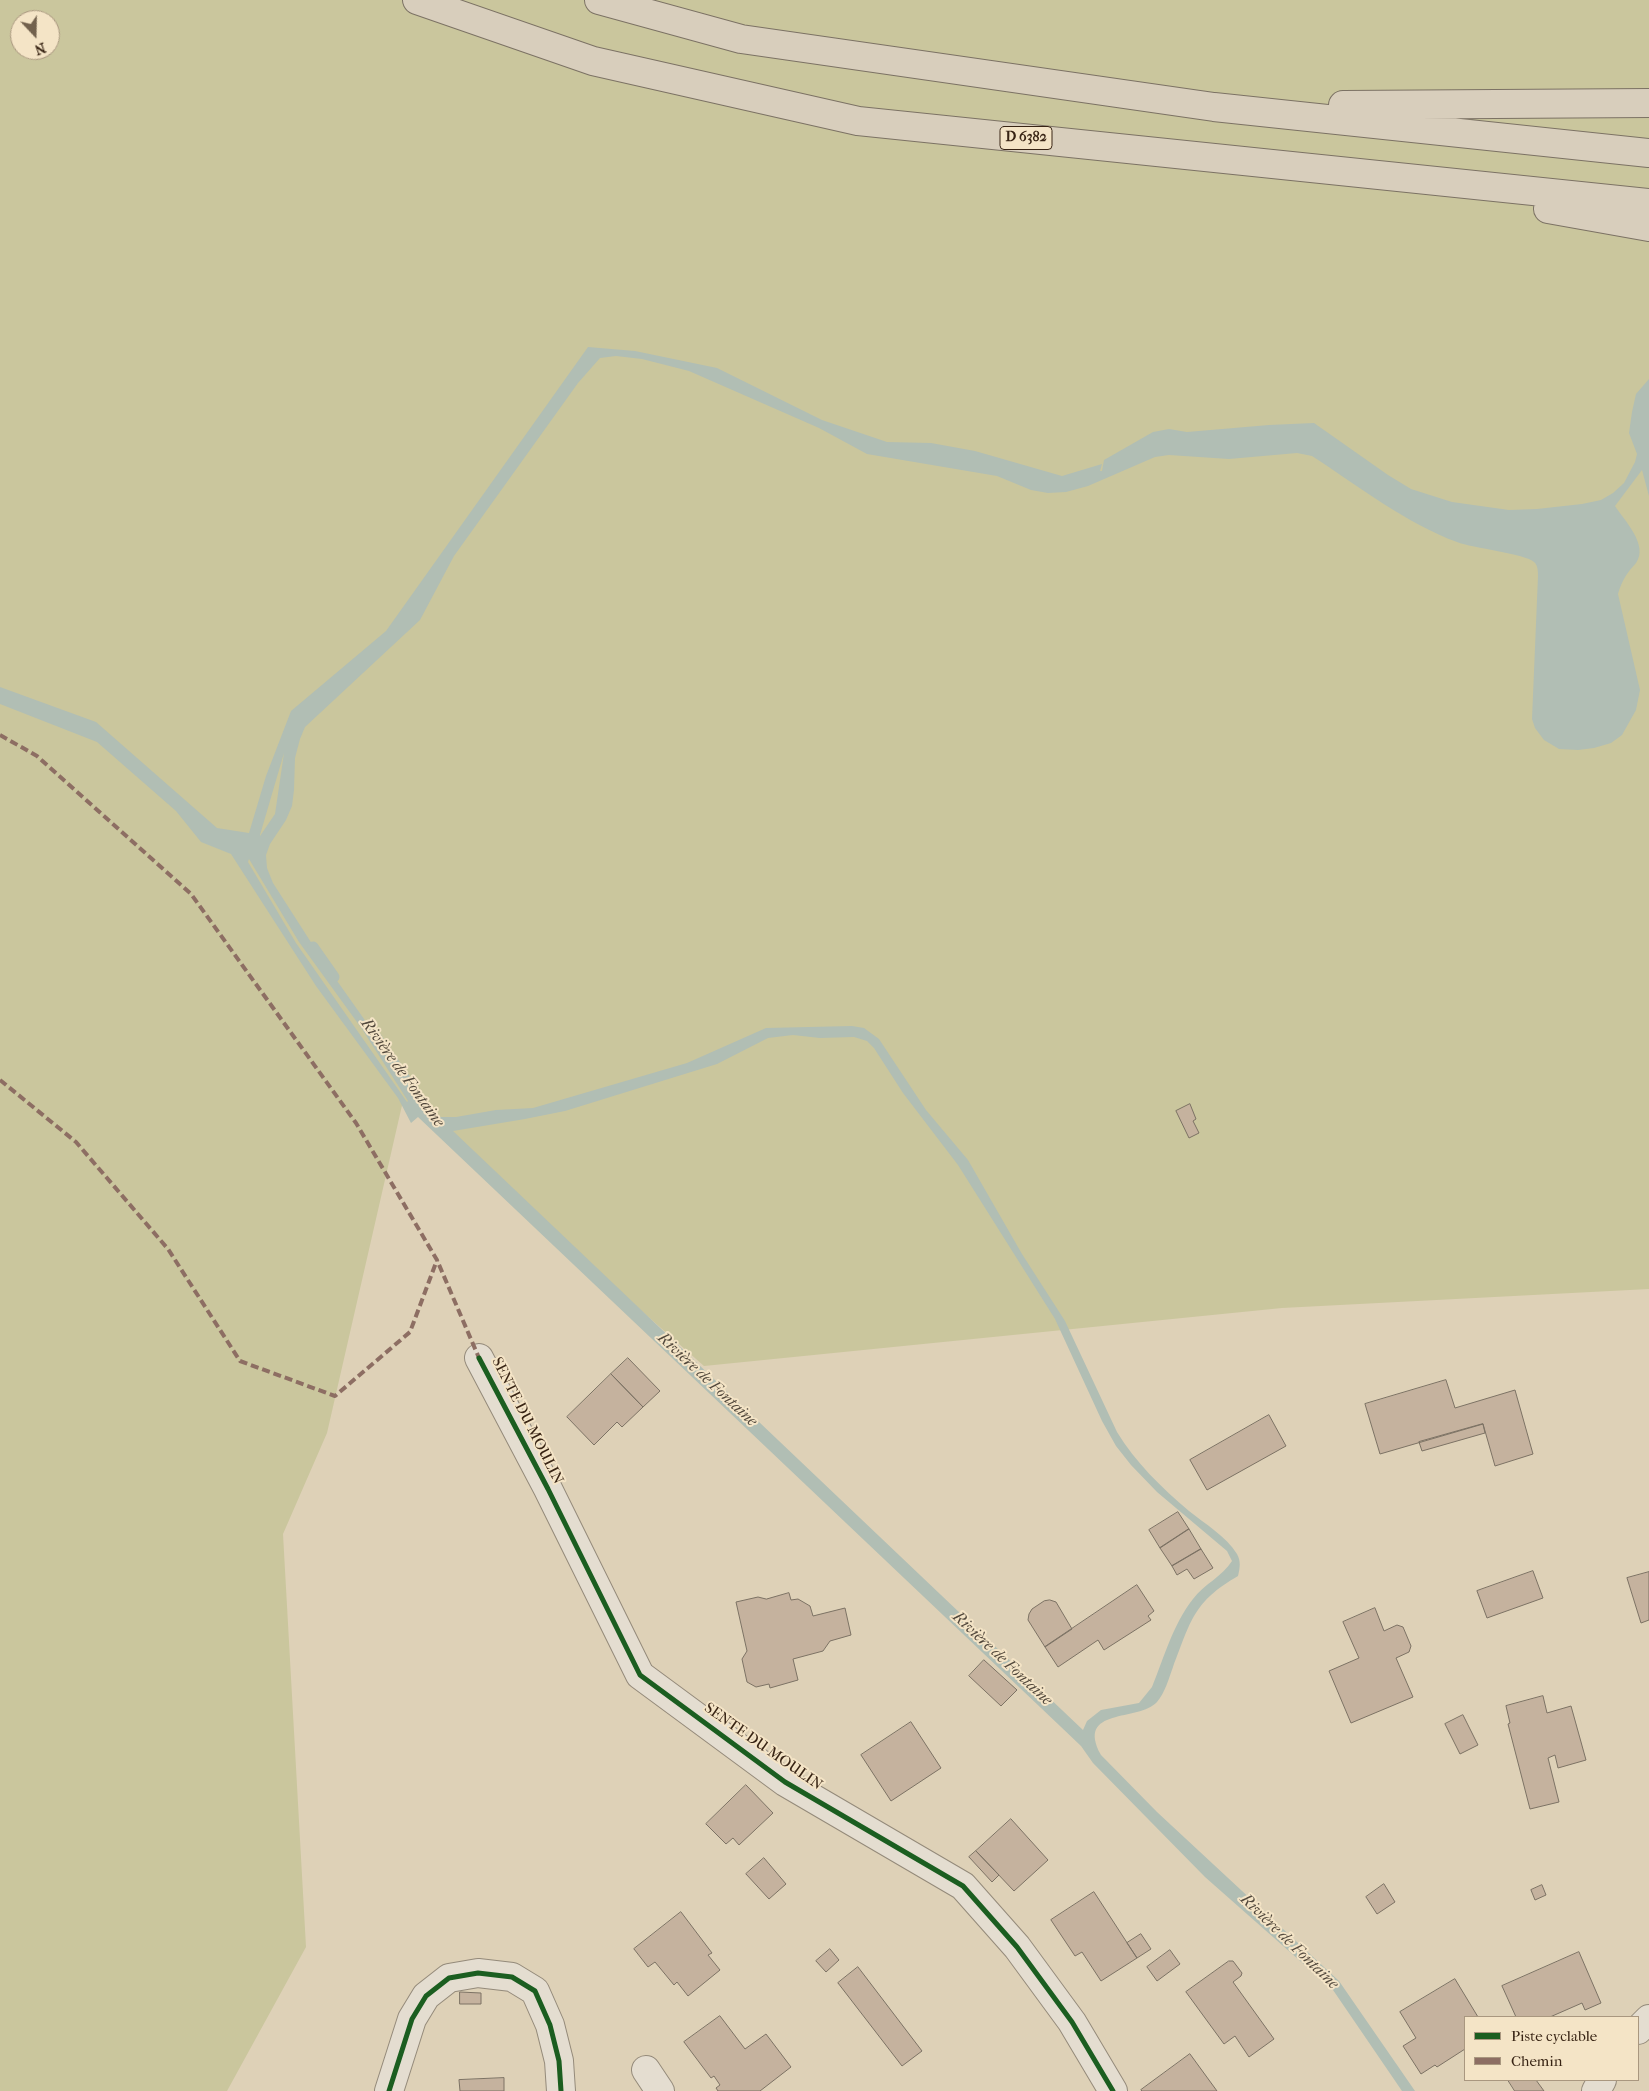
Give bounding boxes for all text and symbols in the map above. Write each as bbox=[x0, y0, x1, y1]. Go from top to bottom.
north arrow bbox=[10, 10, 60, 60]
text: N bbox=[32, 39, 48, 58]
road number: D 6382 bbox=[1000, 126, 1052, 150]
water label: Rivière de Fontaine bbox=[356, 1015, 448, 1131]
water label: Rivière de Fontaine bbox=[653, 1329, 761, 1431]
street label: SENTE DU MOULIN bbox=[487, 1355, 567, 1487]
water label: Rivière de Fontaine bbox=[948, 1608, 1056, 1710]
street label: SENTE DU MOULIN bbox=[700, 1699, 826, 1795]
water label: Rivière de Fontaine bbox=[1236, 1890, 1342, 1994]
legend bbox=[1464, 2016, 1639, 2081]
text: Piste cyclable bbox=[1511, 2027, 1597, 2045]
text: Chemin bbox=[1511, 2052, 1562, 2070]

